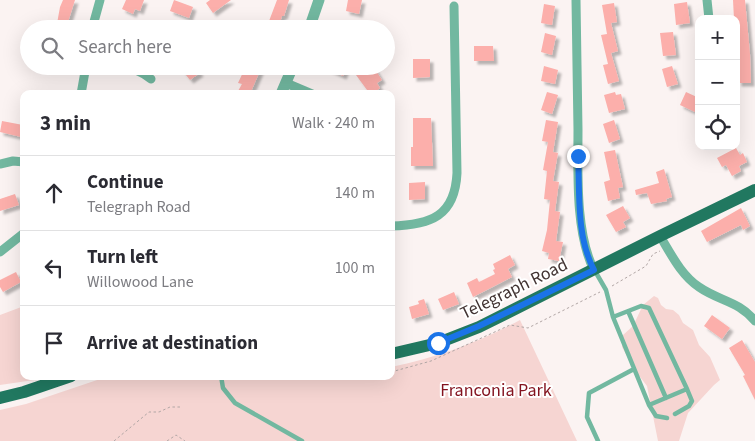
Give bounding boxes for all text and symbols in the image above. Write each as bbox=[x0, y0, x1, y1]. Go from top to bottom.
map controls bbox=[695, 15, 740, 150]
button: + bbox=[695, 15, 740, 60]
search box bbox=[20, 20, 395, 75]
icon: search bbox=[38, 34, 66, 62]
text: Search here bbox=[78, 34, 172, 61]
button: − bbox=[695, 60, 740, 105]
button: locate bbox=[695, 105, 740, 150]
text: 3 min bbox=[40, 108, 91, 138]
text: Walk · 240 m bbox=[292, 112, 375, 134]
route end bbox=[567, 145, 590, 168]
text: Continue bbox=[87, 169, 164, 196]
icon: ahead bbox=[40, 179, 68, 207]
text: 140 m bbox=[335, 182, 375, 204]
text: Telegraph Road bbox=[87, 196, 191, 218]
text: Turn left bbox=[87, 244, 158, 271]
street label: Telegraph Road bbox=[456, 252, 572, 326]
icon: left bbox=[40, 254, 68, 282]
text: 100 m bbox=[335, 257, 375, 279]
text: Willowood Lane bbox=[87, 271, 194, 293]
icon: arrive bbox=[40, 329, 68, 357]
text: Arrive at destination bbox=[87, 330, 258, 357]
route start bbox=[427, 332, 450, 355]
park label: Franconia Park bbox=[440, 378, 552, 403]

